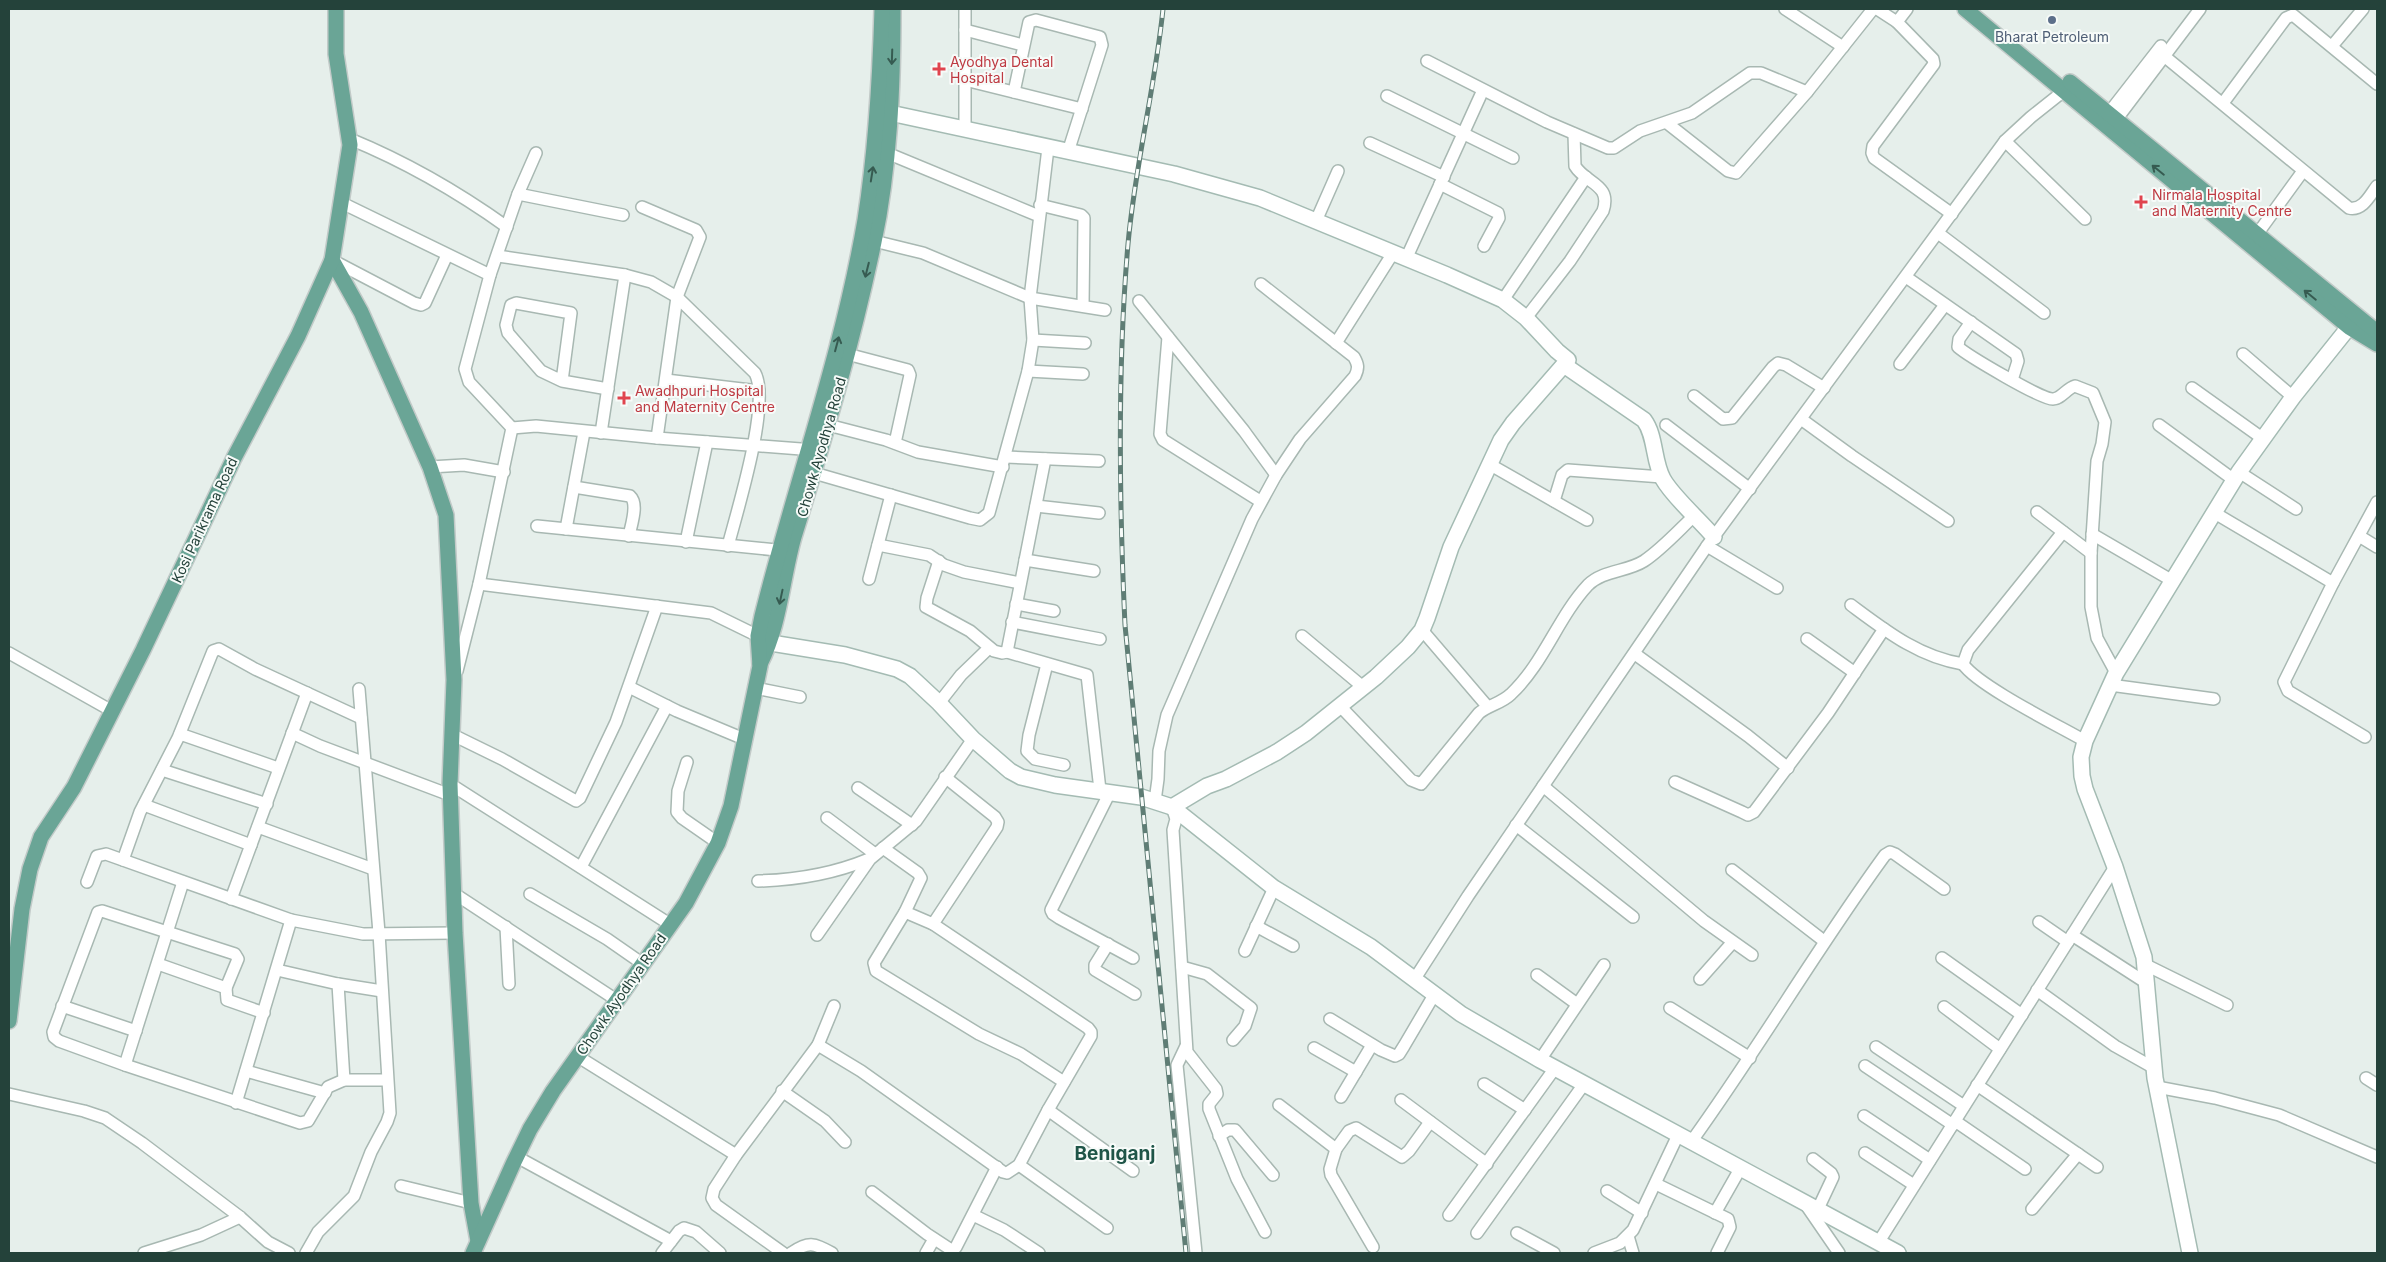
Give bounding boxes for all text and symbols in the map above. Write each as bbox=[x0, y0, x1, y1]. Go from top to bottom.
marker: Bharat Petroleum bbox=[2046, 14, 2058, 26]
place label: Bharat Petroleum bbox=[1995, 28, 2109, 45]
one-way arrow bbox=[887, 49, 897, 65]
place label: Ayodhya Dental Hospital bbox=[950, 53, 1053, 86]
marker: Ayodhya Dental Hospital bbox=[932, 62, 946, 76]
one-way arrow bbox=[2151, 164, 2164, 175]
one-way arrow bbox=[867, 166, 877, 182]
place label: Nirmala Hospital and Maternity Centre bbox=[2152, 186, 2292, 219]
marker: Nirmala Hospital and Maternity Centre bbox=[2134, 195, 2148, 209]
one-way arrow bbox=[862, 261, 871, 277]
one-way arrow bbox=[2304, 289, 2317, 300]
one-way arrow bbox=[832, 336, 842, 352]
street label: Chowk Ayodhya Road bbox=[793, 375, 849, 519]
place label: Awadhpuri Hospital and Maternity Centre bbox=[635, 382, 775, 415]
marker: Awadhpuri Hospital and Maternity Centre bbox=[617, 391, 631, 405]
street label: Kosi Parikrama Road bbox=[167, 455, 241, 585]
one-way arrow bbox=[775, 588, 785, 604]
street label: Chowk Ayodhya Road bbox=[573, 930, 669, 1058]
district label: Beniganj bbox=[1075, 1142, 1155, 1165]

